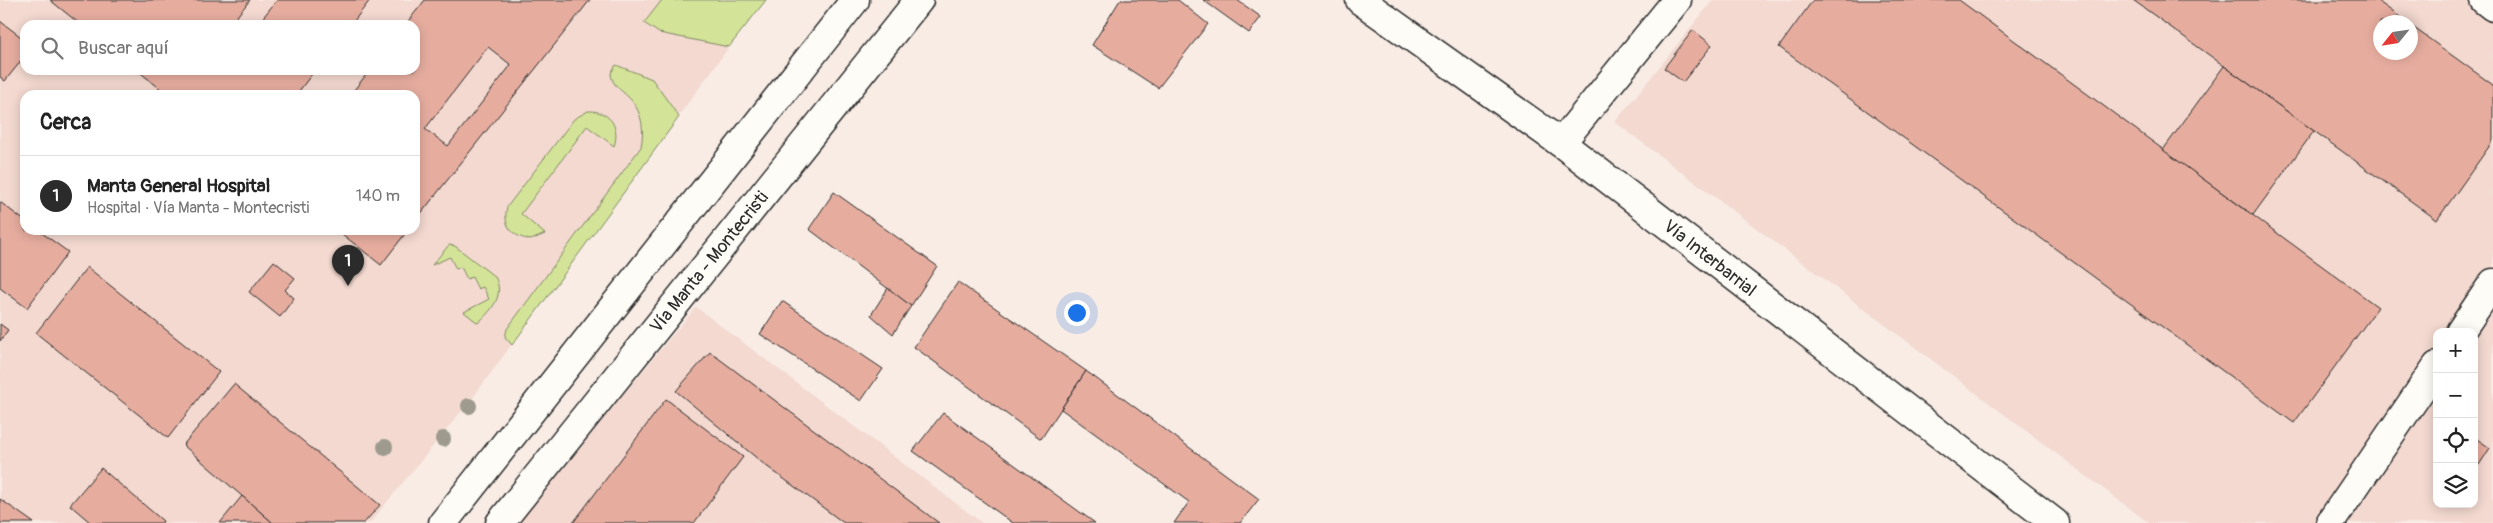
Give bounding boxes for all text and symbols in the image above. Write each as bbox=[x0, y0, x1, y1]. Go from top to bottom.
north arrow bbox=[2373, 15, 2418, 60]
search box bbox=[20, 20, 420, 75]
icon: search bbox=[38, 34, 66, 62]
text: Buscar aquí bbox=[78, 36, 169, 60]
text: Cerca bbox=[40, 109, 91, 136]
text: Manta General Hospital bbox=[87, 174, 270, 198]
text: 1 bbox=[53, 186, 59, 206]
text: 140 m bbox=[356, 186, 400, 206]
street label: Vía Manta - Montecristi bbox=[645, 187, 774, 338]
text: Hospital · Vía Manta - Montecristi bbox=[87, 198, 309, 218]
street label: Vía Interbarrial bbox=[1659, 215, 1761, 302]
pin: 1 bbox=[332, 245, 364, 286]
your location bbox=[1064, 300, 1090, 326]
map controls bbox=[2433, 328, 2478, 508]
button: + bbox=[2433, 328, 2478, 373]
button: − bbox=[2433, 373, 2478, 418]
button: locate bbox=[2433, 418, 2478, 463]
button: layers bbox=[2433, 463, 2478, 508]

